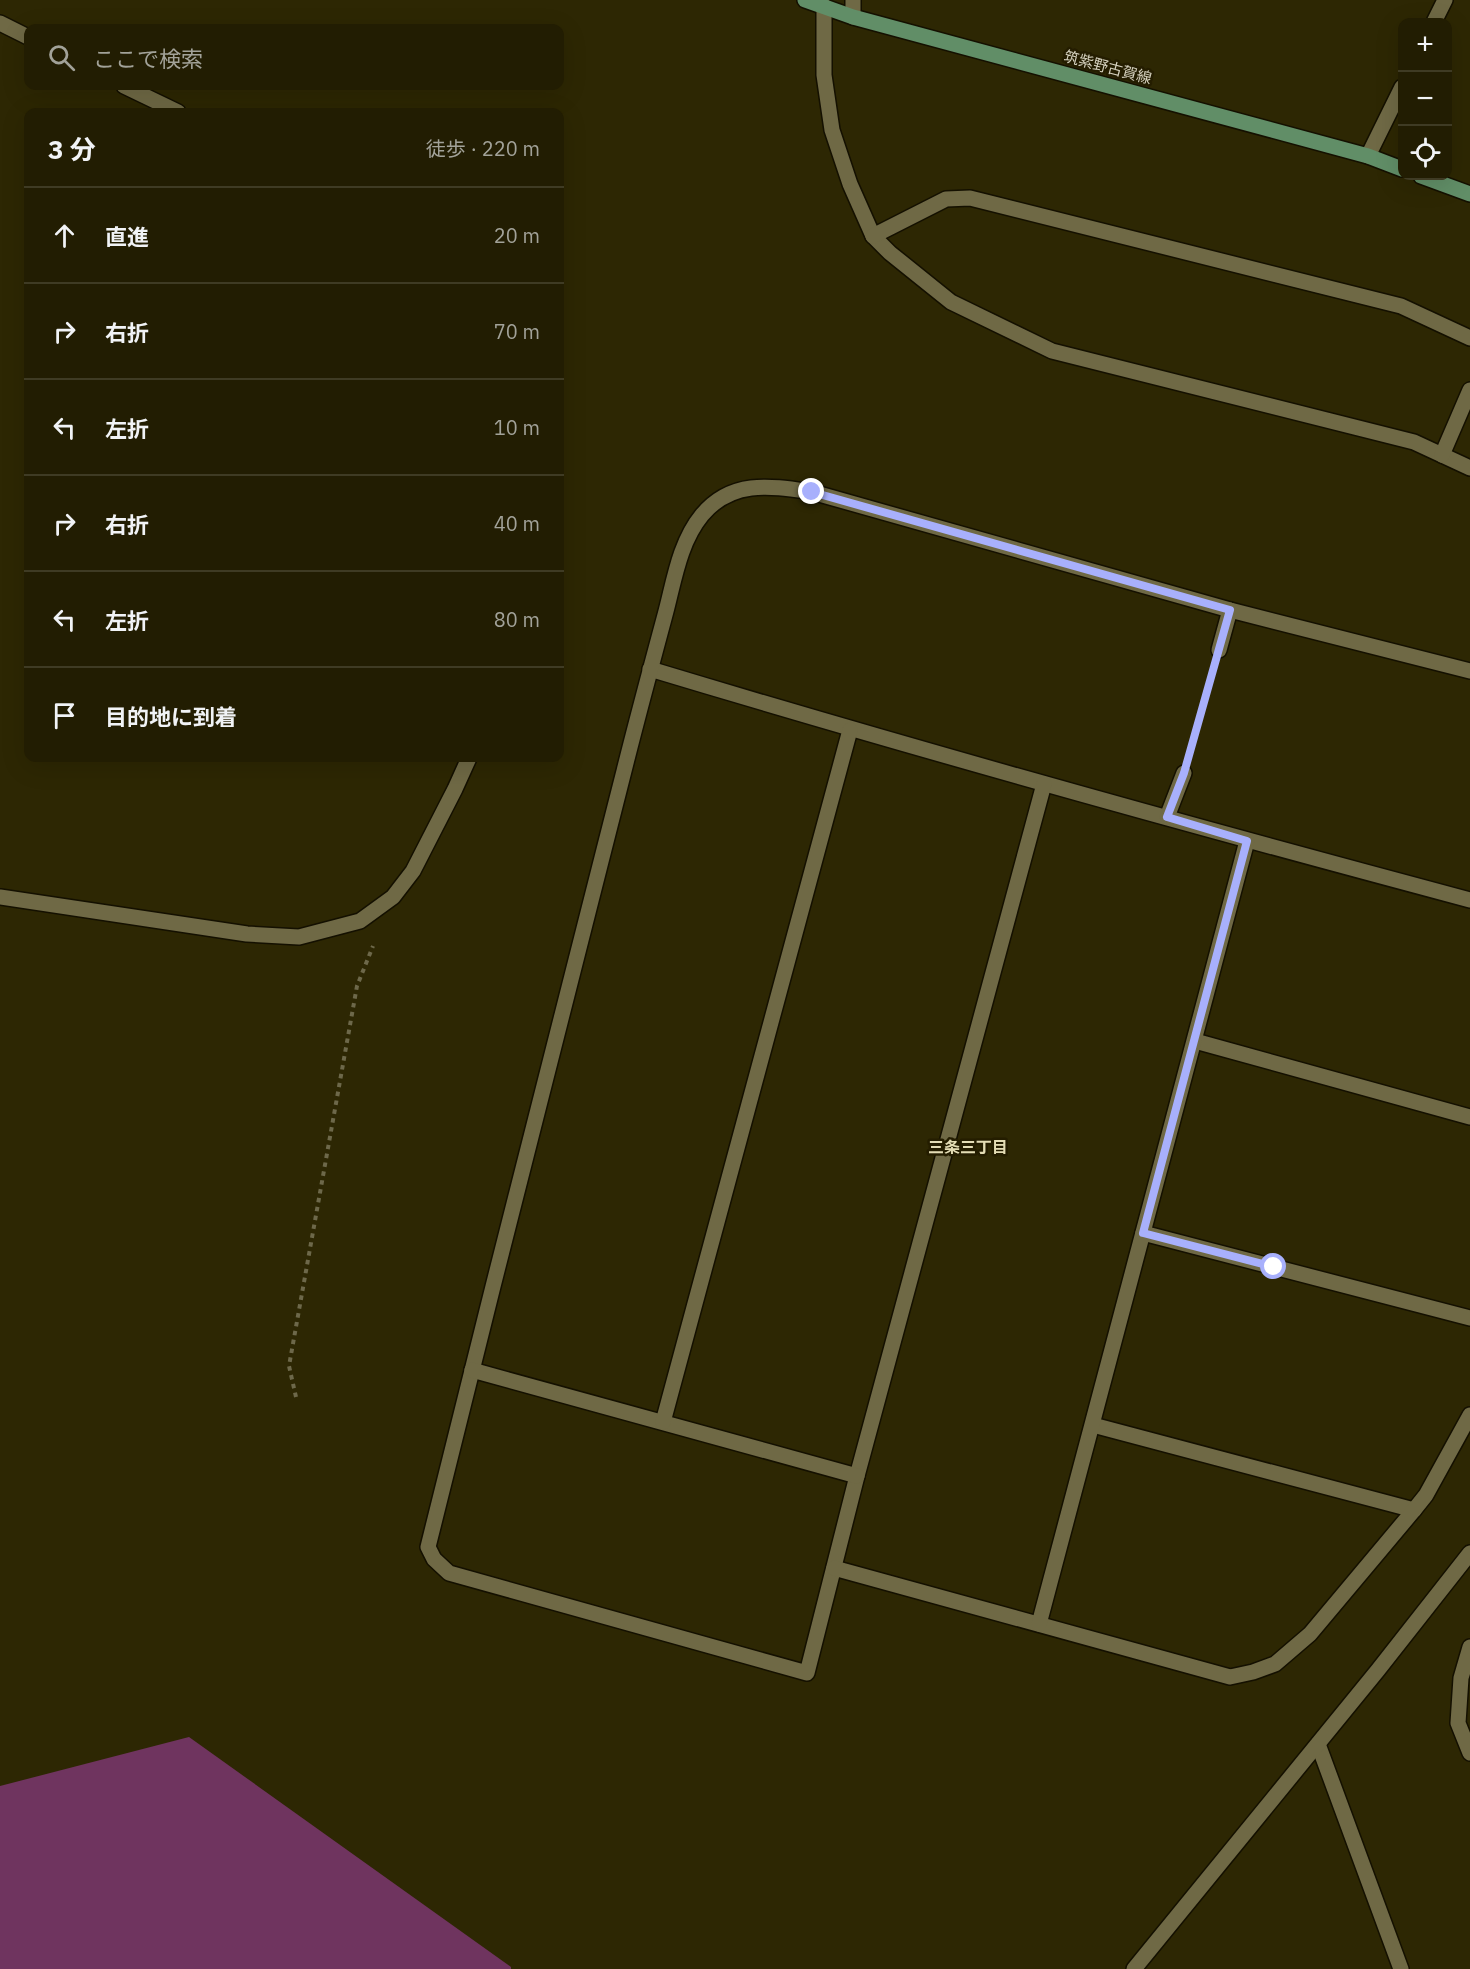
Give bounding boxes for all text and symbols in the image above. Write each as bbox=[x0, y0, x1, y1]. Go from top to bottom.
map controls bbox=[1398, 18, 1452, 180]
button: + bbox=[1398, 18, 1452, 72]
search box bbox=[24, 24, 564, 90]
icon: search bbox=[45, 41, 78, 74]
text: ここで検索 bbox=[93, 44, 203, 73]
street label: 筑紫野古賀線 bbox=[1062, 46, 1154, 88]
button: − bbox=[1398, 72, 1452, 126]
button: locate bbox=[1398, 126, 1452, 180]
text: 3 分 bbox=[48, 132, 96, 166]
text: 徒歩 · 220 m bbox=[426, 135, 540, 162]
icon: ahead bbox=[48, 219, 81, 252]
text: 直進 bbox=[105, 222, 149, 251]
text: 20 m bbox=[494, 222, 540, 249]
icon: right bbox=[48, 315, 81, 348]
text: 右折 bbox=[105, 318, 149, 347]
text: 70 m bbox=[494, 318, 540, 345]
icon: left bbox=[48, 411, 81, 444]
text: 左折 bbox=[105, 414, 149, 443]
text: 10 m bbox=[494, 414, 540, 441]
route end bbox=[798, 478, 824, 504]
icon: right bbox=[48, 507, 81, 540]
text: 右折 bbox=[105, 510, 149, 539]
text: 40 m bbox=[494, 510, 540, 537]
icon: left bbox=[48, 603, 81, 636]
text: 左折 bbox=[105, 606, 149, 635]
text: 80 m bbox=[494, 606, 540, 633]
icon: arrive bbox=[48, 699, 81, 732]
text: 目的地に到着 bbox=[105, 702, 237, 731]
district label: 三条三丁目 bbox=[928, 1137, 1008, 1157]
route start bbox=[1260, 1253, 1286, 1279]

